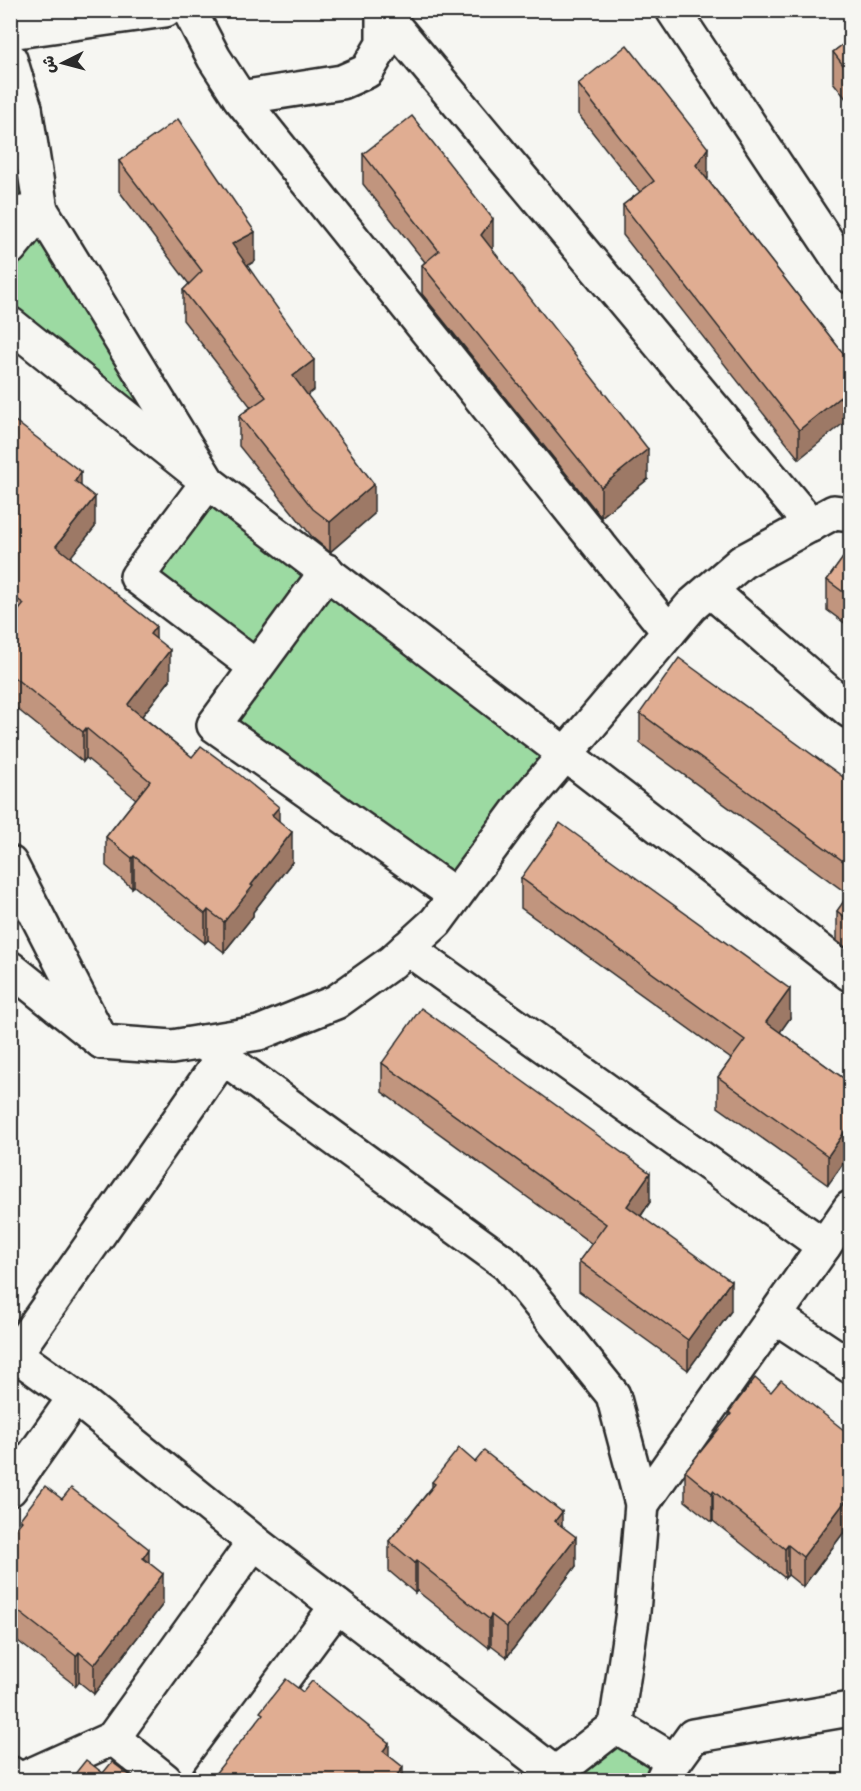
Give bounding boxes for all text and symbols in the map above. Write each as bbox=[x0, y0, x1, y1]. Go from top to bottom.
north arrow bbox=[33, 33, 93, 93]
text: ش bbox=[36, 55, 59, 74]

